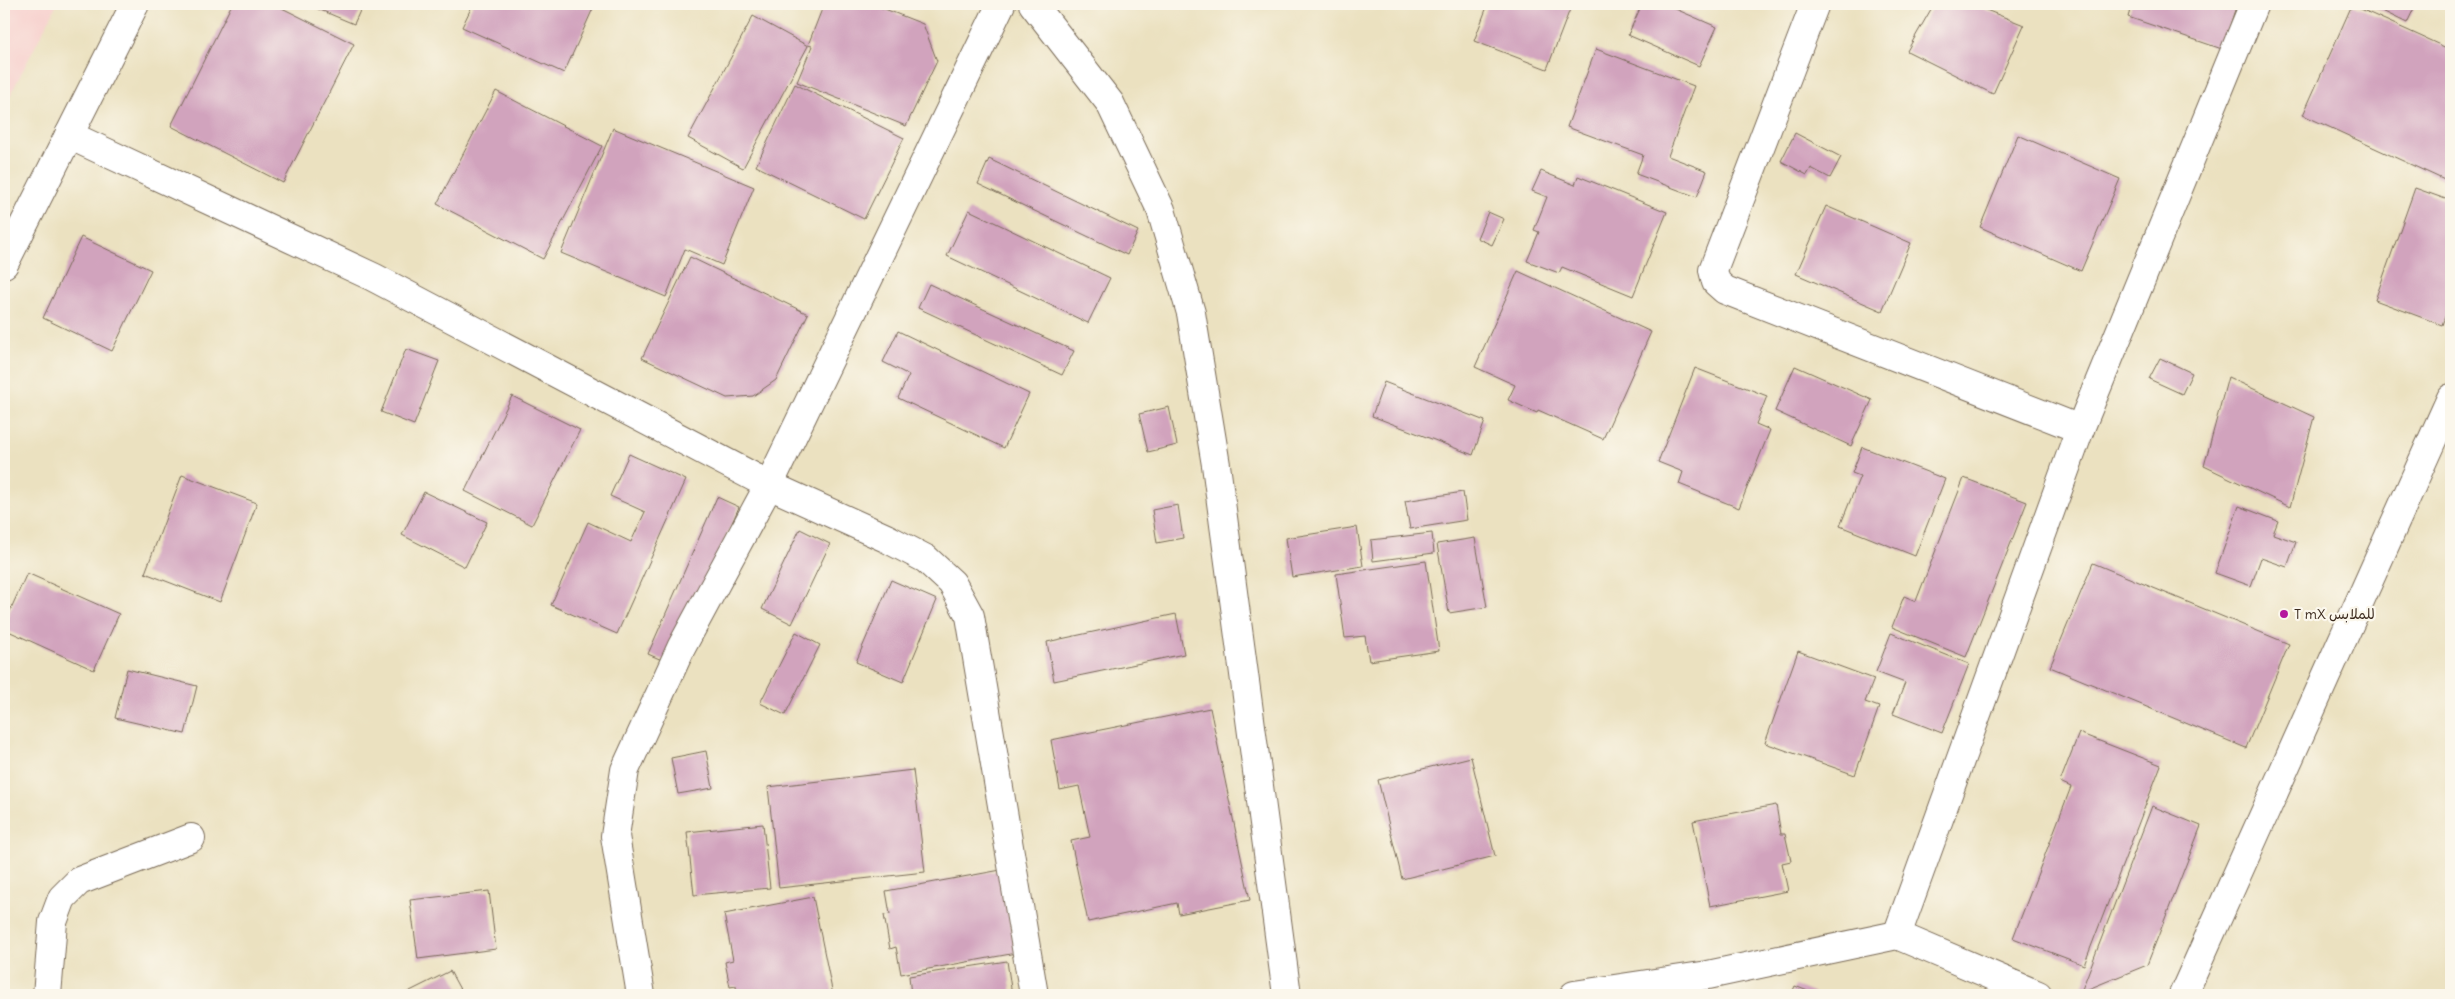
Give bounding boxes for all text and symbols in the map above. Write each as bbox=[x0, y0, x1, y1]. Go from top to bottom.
place label: T mX للملابس bbox=[2294, 605, 2375, 623]
marker: T mX للملابس bbox=[2278, 608, 2290, 620]

